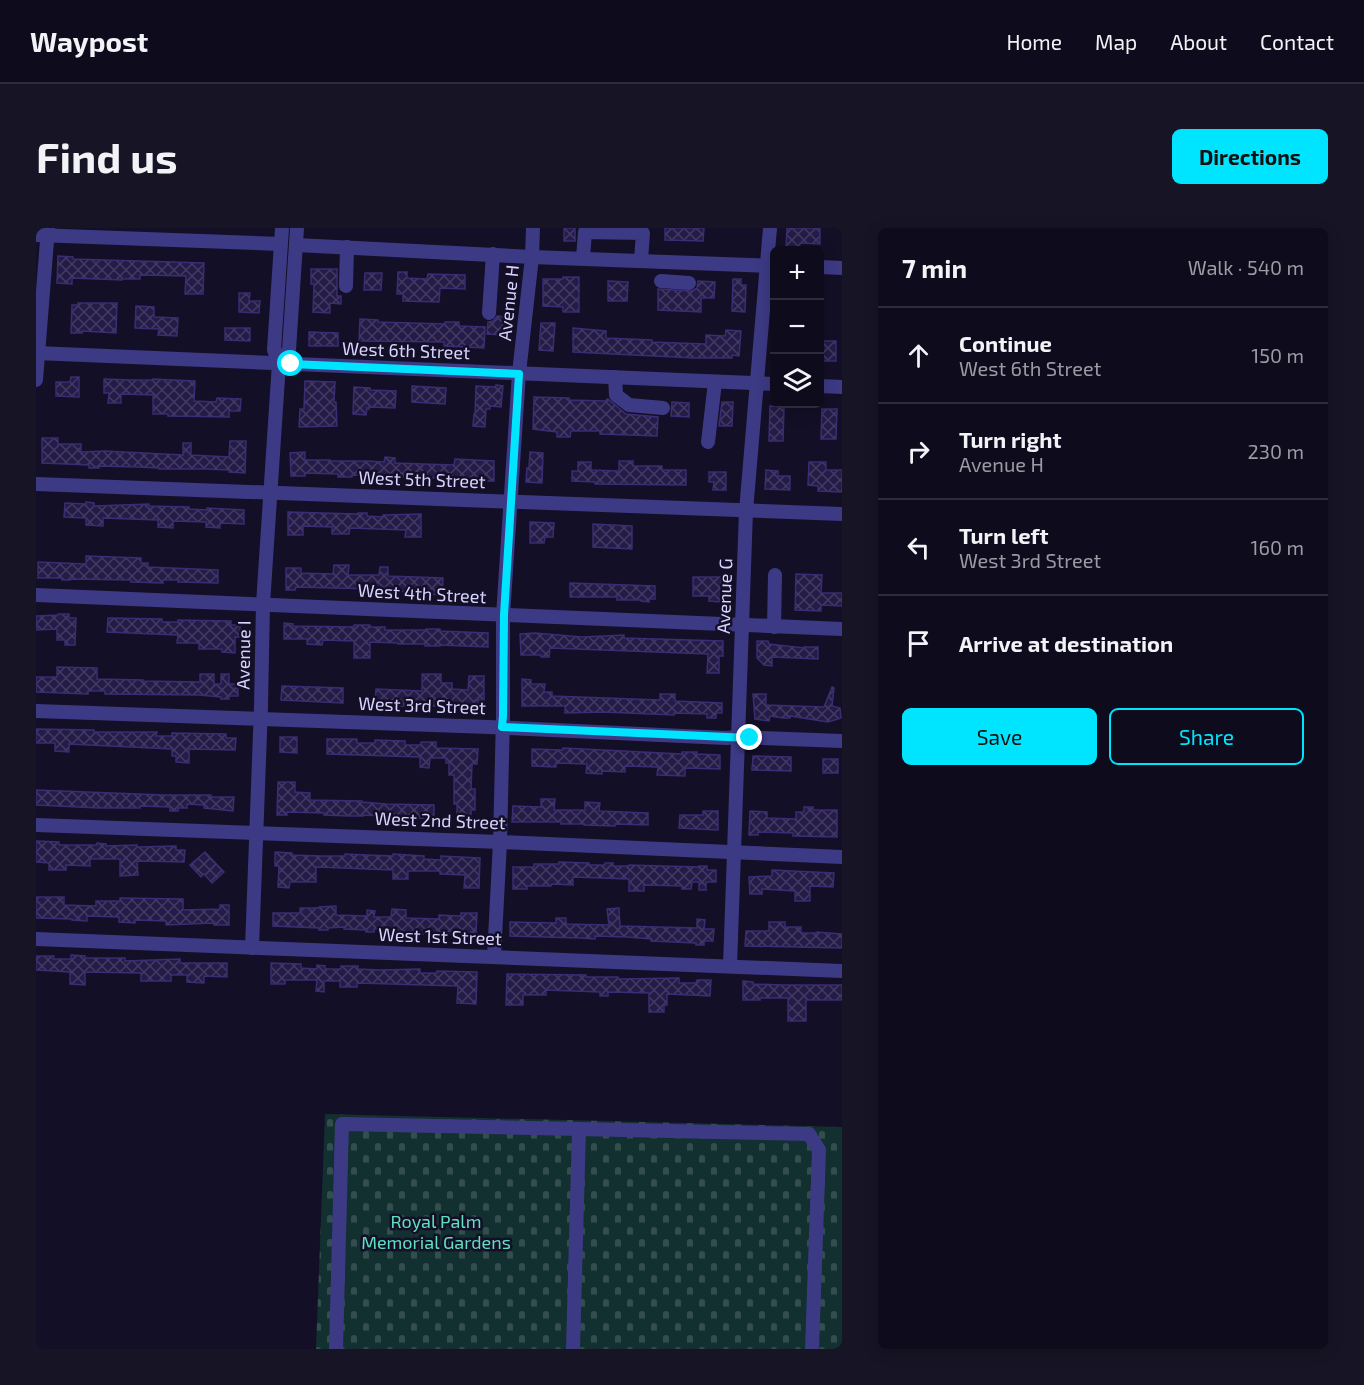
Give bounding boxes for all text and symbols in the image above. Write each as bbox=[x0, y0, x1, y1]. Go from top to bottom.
text: Waypost bbox=[30, 24, 148, 58]
text: Home bbox=[1006, 29, 1062, 54]
text: Map bbox=[1095, 29, 1137, 54]
text: About bbox=[1170, 29, 1227, 54]
text: Contact bbox=[1260, 29, 1334, 54]
button: Directions bbox=[1172, 129, 1328, 184]
text: Find us bbox=[36, 131, 178, 181]
map controls bbox=[770, 246, 824, 408]
button: + bbox=[770, 246, 824, 300]
text: 7 min bbox=[902, 252, 967, 283]
text: Walk · 540 m bbox=[1188, 255, 1304, 279]
street label: Avenue H bbox=[493, 264, 523, 342]
button: − bbox=[770, 300, 824, 354]
text: Continue bbox=[959, 330, 1052, 356]
street label: West 6th Street bbox=[342, 337, 471, 363]
icon: ahead bbox=[902, 339, 935, 372]
text: 150 m bbox=[1251, 343, 1304, 367]
route start bbox=[277, 350, 303, 376]
button: layers bbox=[770, 354, 824, 408]
text: West 6th Street bbox=[959, 356, 1101, 380]
text: Turn right bbox=[959, 426, 1061, 452]
icon: right bbox=[902, 435, 935, 468]
text: 230 m bbox=[1248, 439, 1304, 463]
text: Avenue H bbox=[959, 452, 1044, 476]
street label: West 5th Street bbox=[358, 466, 486, 492]
text: Turn left bbox=[959, 522, 1048, 548]
icon: left bbox=[902, 531, 935, 564]
text: 160 m bbox=[1251, 535, 1304, 559]
text: West 3rd Street bbox=[959, 548, 1101, 572]
street label: Avenue G bbox=[712, 558, 736, 634]
street label: West 4th Street bbox=[357, 579, 487, 607]
street label: Avenue I bbox=[231, 620, 255, 690]
icon: arrive bbox=[902, 627, 935, 660]
text: Arrive at destination bbox=[959, 630, 1173, 656]
street label: West 3rd Street bbox=[358, 692, 486, 718]
button: Save bbox=[902, 708, 1097, 765]
button: Share bbox=[1109, 708, 1304, 765]
route end bbox=[736, 724, 762, 750]
street label: West 2nd Street bbox=[374, 807, 506, 833]
street label: West 1st Street bbox=[378, 923, 502, 949]
park label: Royal Palm Memorial Gardens bbox=[361, 1210, 511, 1253]

